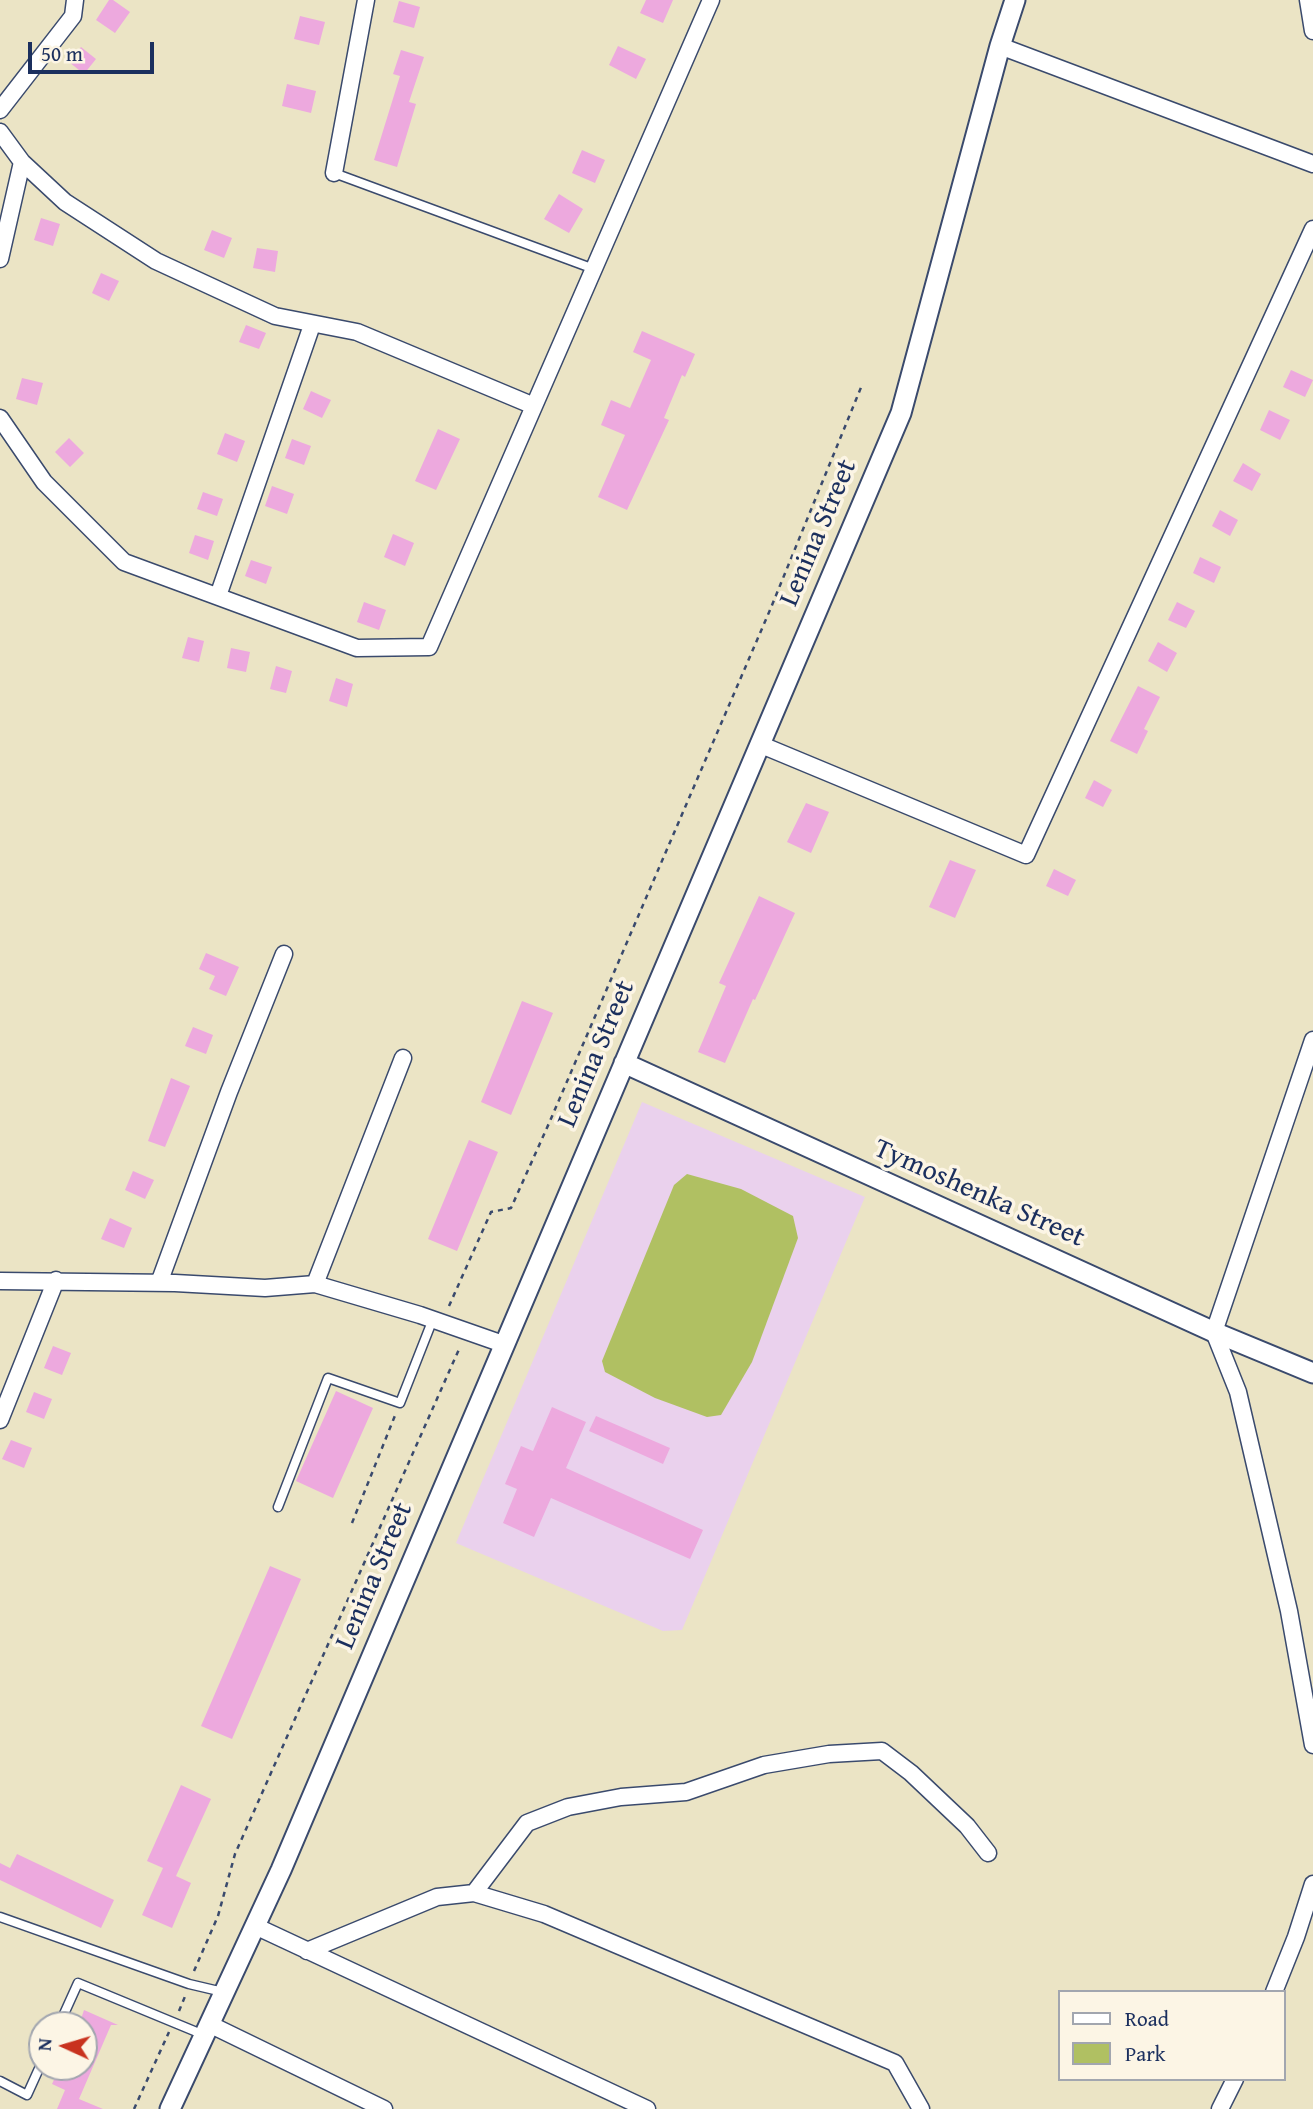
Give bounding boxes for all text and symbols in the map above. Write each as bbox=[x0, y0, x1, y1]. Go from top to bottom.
scale bar bbox=[32, 28, 158, 72]
text: 50 m bbox=[41, 38, 83, 69]
street label: Lenina Street bbox=[773, 454, 865, 612]
street label: Lenina Street bbox=[551, 975, 643, 1133]
street label: Tymoshenka Street bbox=[869, 1132, 1089, 1256]
street label: Lenina Street bbox=[329, 1497, 421, 1655]
legend bbox=[1058, 1990, 1285, 2081]
text: Road bbox=[1125, 2003, 1169, 2034]
north arrow bbox=[28, 2011, 98, 2081]
text: N bbox=[30, 2037, 58, 2052]
text: Park bbox=[1125, 2038, 1166, 2069]

